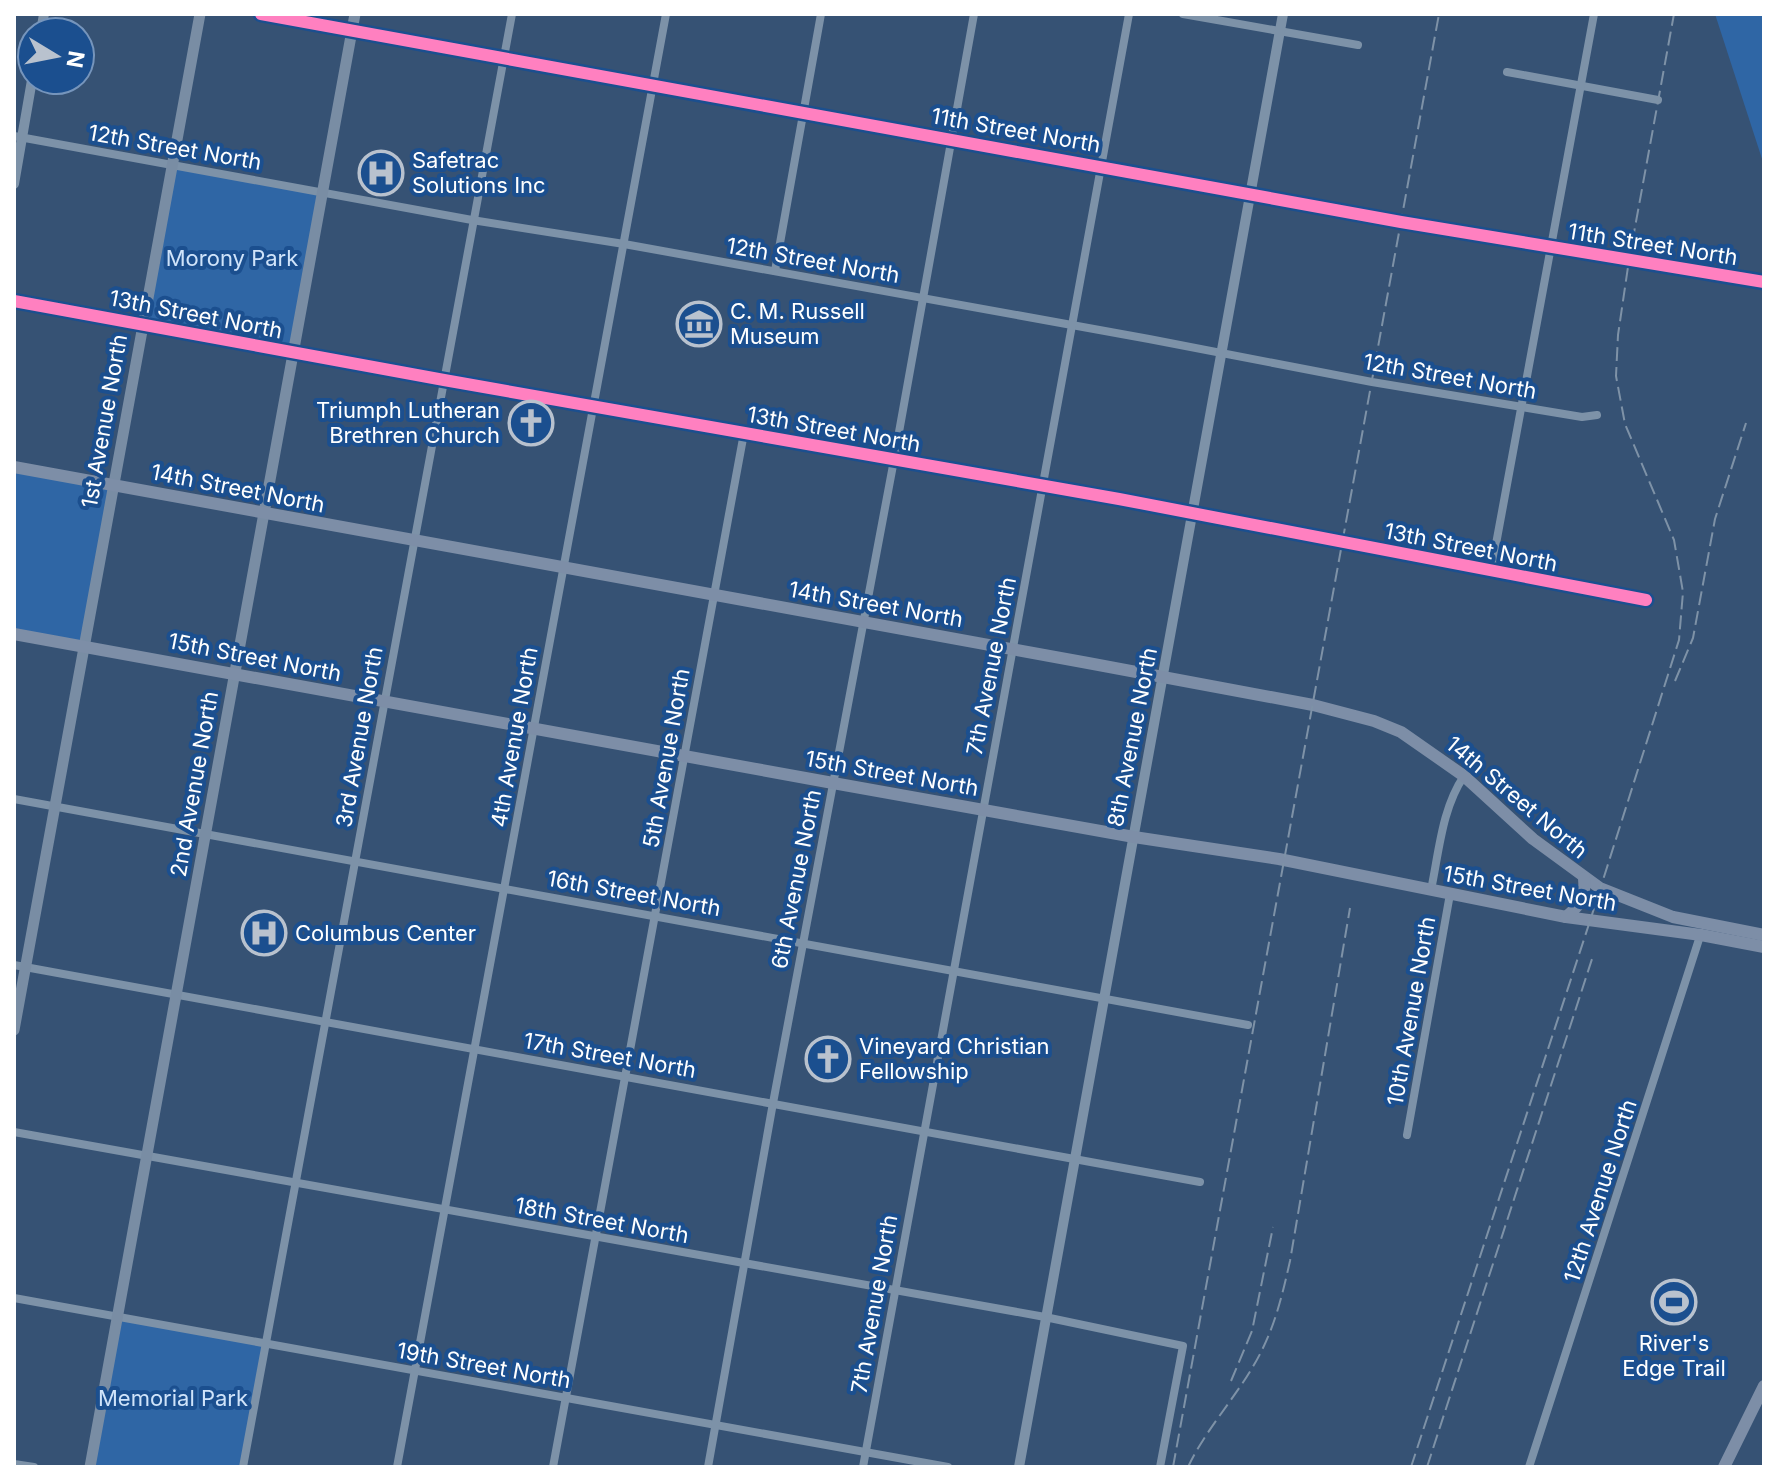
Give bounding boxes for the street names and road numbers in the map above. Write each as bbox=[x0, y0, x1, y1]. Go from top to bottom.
street label: 11th Street North bbox=[929, 102, 1103, 158]
street label: 12th Street North bbox=[86, 119, 264, 175]
street label: 11th Street North bbox=[1566, 218, 1740, 270]
street label: 12th Street North bbox=[724, 232, 902, 288]
street label: 13th Street North bbox=[107, 284, 285, 344]
street label: 1st Avenue North bbox=[76, 332, 132, 510]
street label: 12th Street North bbox=[1361, 348, 1539, 404]
street label: 13th Street North bbox=[745, 401, 923, 457]
street label: 14th Street North bbox=[149, 458, 327, 518]
street label: 13th Street North bbox=[1382, 517, 1560, 577]
street label: 7th Avenue North bbox=[961, 575, 1021, 757]
street label: 14th Street North bbox=[787, 576, 965, 632]
street label: 15th Street North bbox=[166, 627, 344, 687]
street label: 3rd Avenue North bbox=[330, 645, 388, 829]
street label: 4th Avenue North bbox=[485, 645, 543, 829]
street label: 8th Avenue North bbox=[1102, 645, 1162, 829]
street label: 5th Avenue North bbox=[637, 666, 695, 850]
street label: 2nd Avenue North bbox=[165, 689, 223, 879]
street label: 14th Street North bbox=[1441, 730, 1593, 864]
street label: 15th Street North bbox=[803, 745, 981, 801]
street label: 6th Avenue North bbox=[766, 787, 826, 971]
street label: 15th Street North bbox=[1441, 860, 1619, 916]
street label: 16th Street North bbox=[545, 865, 723, 921]
street label: 10th Avenue North bbox=[1382, 914, 1440, 1108]
street label: 17th Street North bbox=[522, 1027, 698, 1083]
street label: 12th Avenue North bbox=[1558, 1096, 1642, 1286]
street label: 18th Street North bbox=[513, 1192, 691, 1248]
street label: 7th Avenue North bbox=[845, 1213, 903, 1395]
street label: 19th Street North bbox=[395, 1337, 573, 1393]

